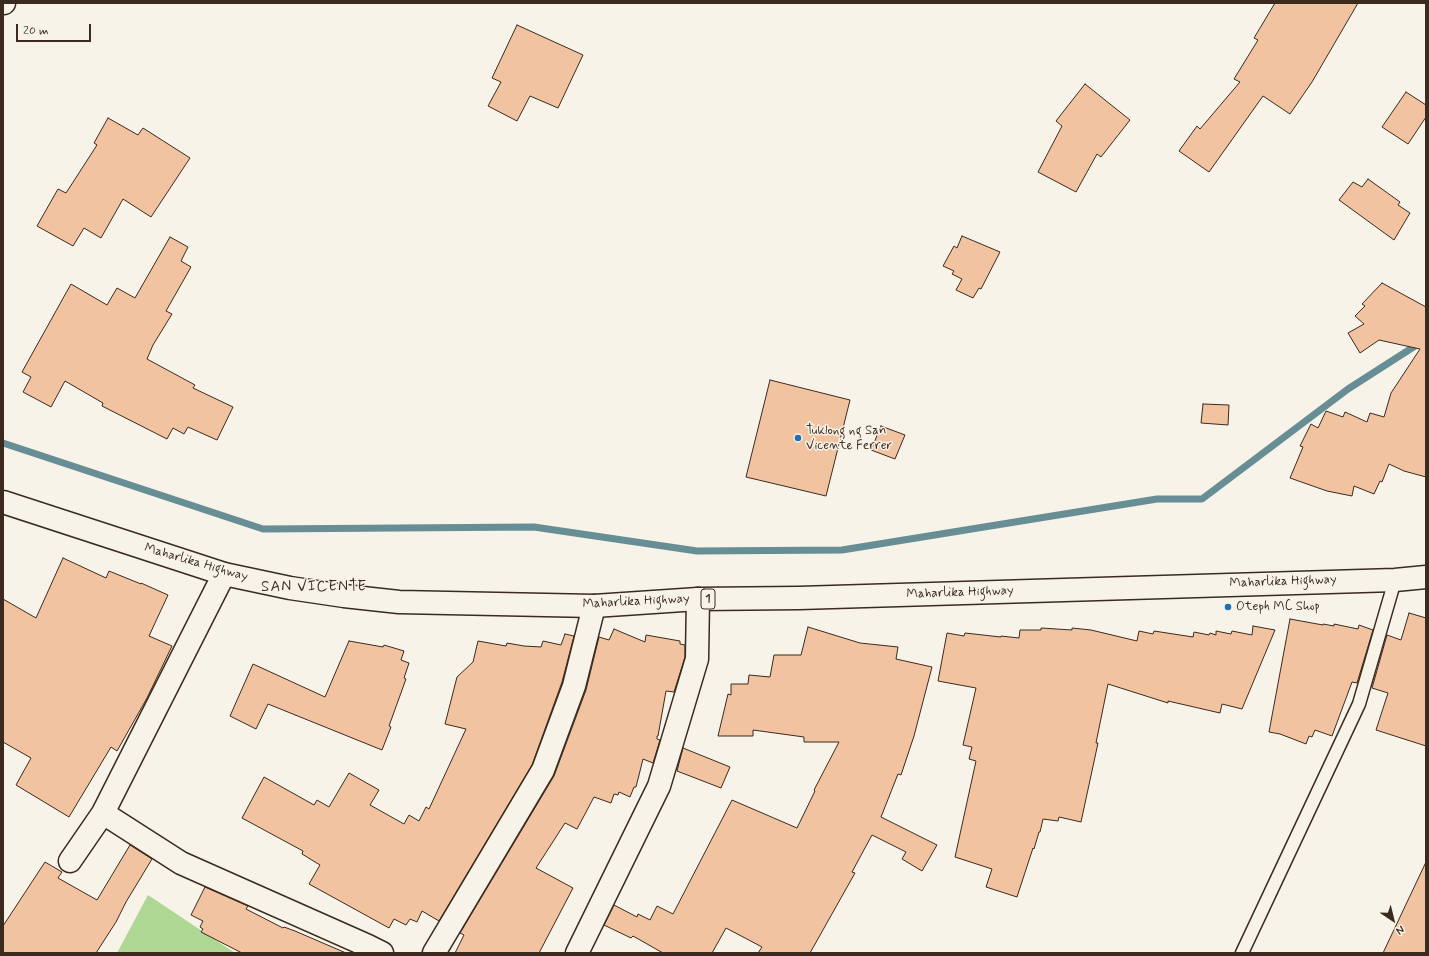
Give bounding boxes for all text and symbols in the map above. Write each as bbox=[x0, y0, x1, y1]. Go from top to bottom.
scale bar bbox=[18, 16, 93, 42]
text: 20 m bbox=[23, 23, 49, 39]
place label: Tuklong ng San Vicente Ferrer bbox=[806, 423, 892, 454]
marker: Tuklong ng San Vicente Ferrer bbox=[793, 433, 803, 443]
street label: Maharlika Highway bbox=[142, 541, 250, 585]
street label: Maharlika Highway bbox=[1229, 572, 1337, 592]
district label: SAN VICENTE bbox=[260, 579, 368, 597]
street label: Maharlika Highway bbox=[906, 583, 1014, 603]
road number: 1 bbox=[701, 589, 715, 609]
street label: Maharlika Highway bbox=[582, 591, 690, 613]
place label: Oteph MC Shop bbox=[1236, 599, 1320, 615]
marker: Oteph MC Shop bbox=[1223, 602, 1233, 612]
north arrow bbox=[1373, 900, 1413, 940]
text: N bbox=[1393, 922, 1407, 938]

